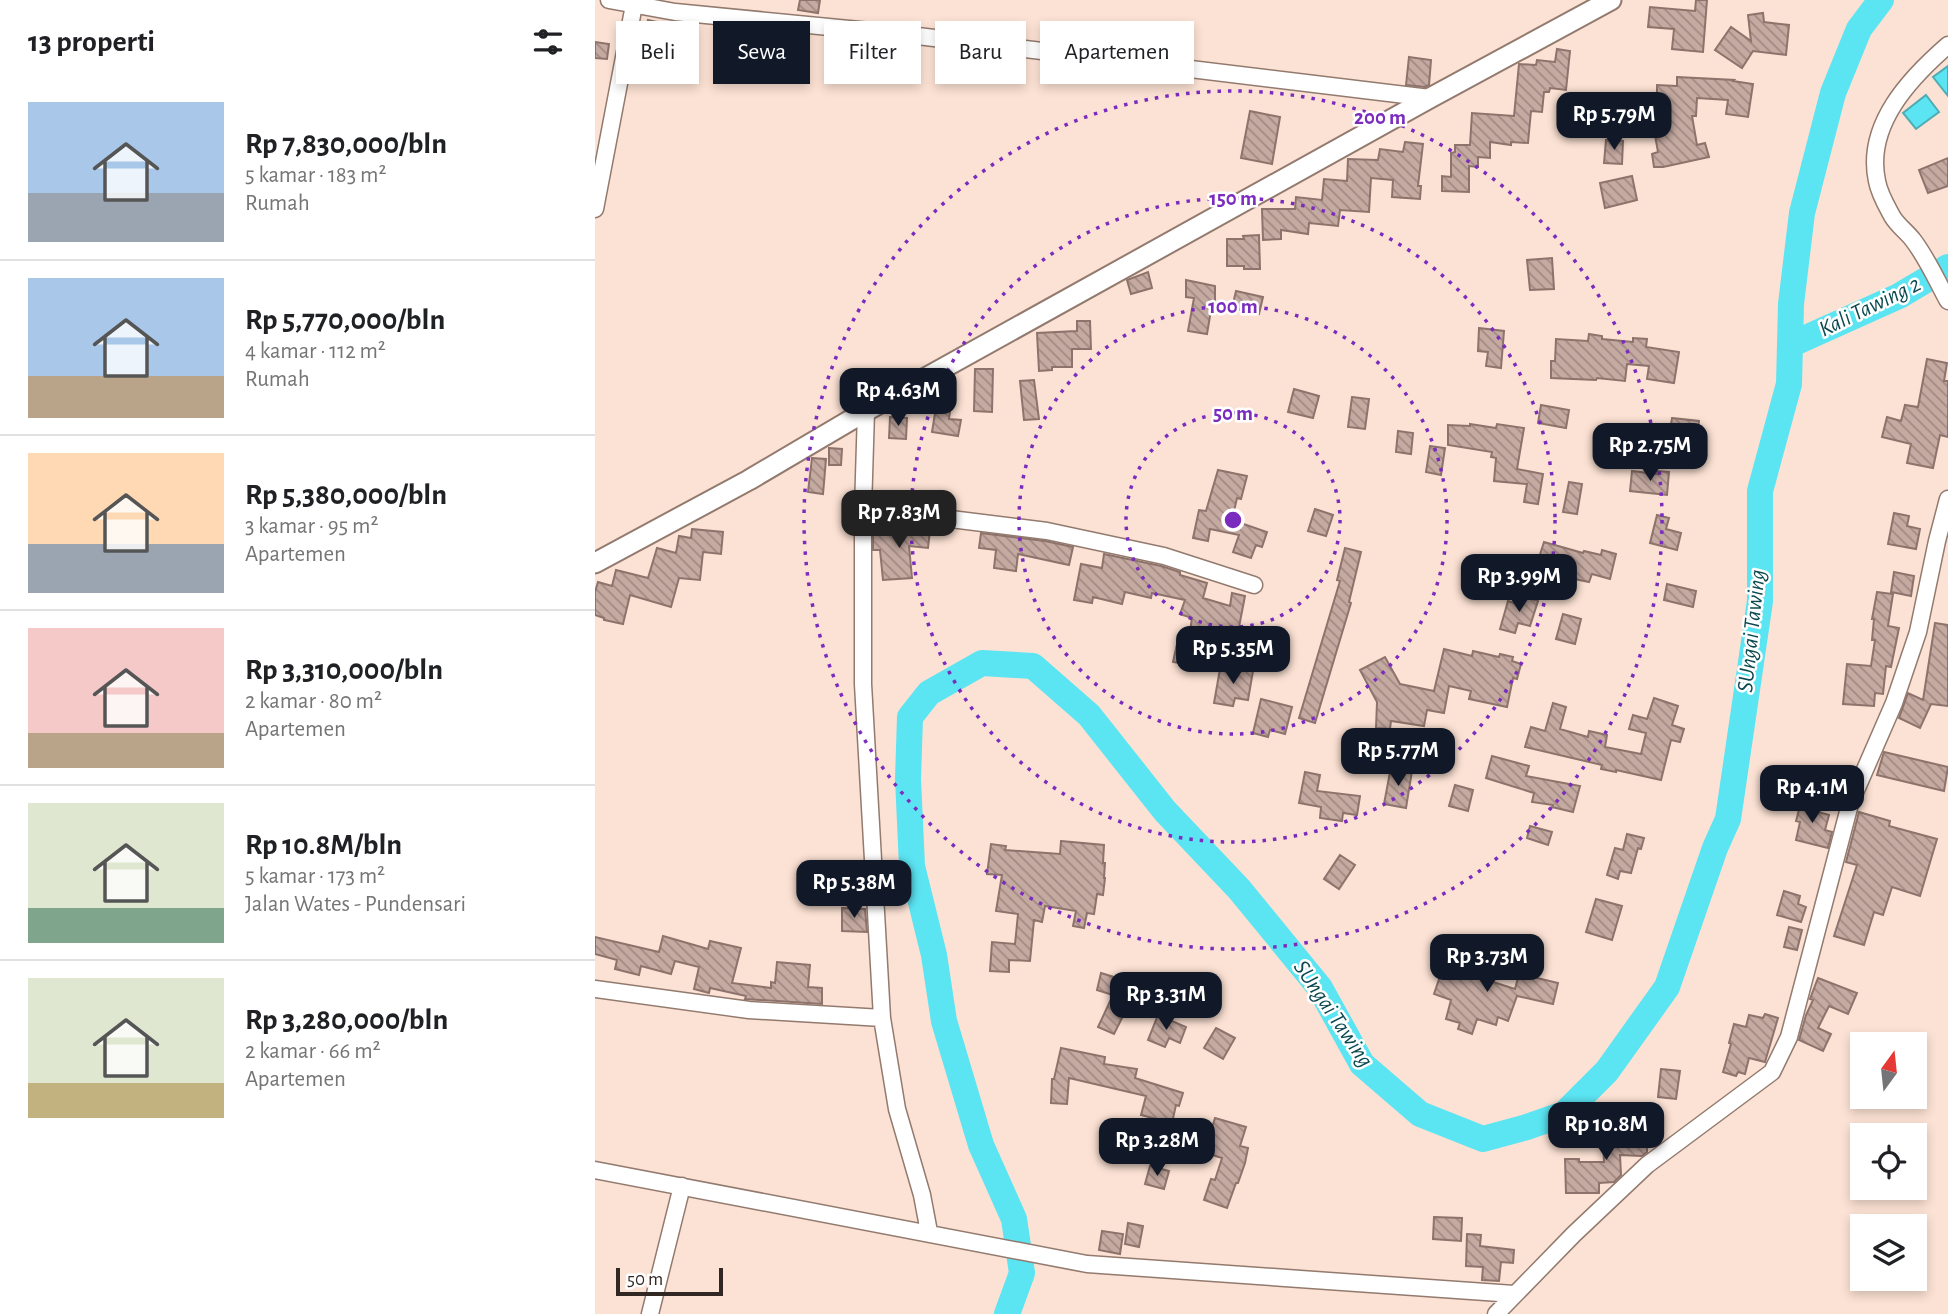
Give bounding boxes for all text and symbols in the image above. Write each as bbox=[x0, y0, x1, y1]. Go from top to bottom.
chip: Beli bbox=[616, 21, 699, 84]
chip: Sewa bbox=[713, 21, 810, 84]
chip: Filter bbox=[824, 21, 921, 84]
chip: Baru bbox=[935, 21, 1026, 84]
chip: Apartemen bbox=[1040, 21, 1194, 84]
icon: filters bbox=[529, 23, 567, 61]
text: 13 properti bbox=[28, 27, 155, 57]
pin: Rp 5.79M bbox=[1542, 92, 1686, 152]
text: Rp 5.79M bbox=[1572, 103, 1656, 126]
text: 200 m bbox=[1354, 107, 1406, 128]
text: Rp 7,830,000/bln bbox=[245, 129, 447, 159]
icon: home bbox=[84, 130, 168, 214]
text: 5 kamar · 183 m² bbox=[245, 164, 386, 187]
text: 150 m bbox=[1209, 188, 1257, 209]
text: Rumah bbox=[245, 192, 310, 215]
water label: Kali Tawing 2 bbox=[1816, 273, 1924, 341]
text: 100 m bbox=[1208, 296, 1258, 317]
text: Rp 5,770,000/bln bbox=[245, 305, 445, 335]
icon: home bbox=[84, 306, 168, 390]
text: 4 kamar · 112 m² bbox=[245, 340, 386, 363]
text: Rumah bbox=[245, 368, 310, 391]
pin: Rp 4.63M bbox=[826, 368, 970, 428]
text: Rp 4.63M bbox=[856, 379, 940, 402]
text: 50 m bbox=[1213, 403, 1253, 424]
pin: Rp 2.75M bbox=[1578, 424, 1722, 483]
text: Rp 2.75M bbox=[1609, 434, 1691, 457]
text: Rp 5,380,000/bln bbox=[245, 480, 447, 510]
icon: home bbox=[84, 481, 168, 565]
pin: Rp 7.83M bbox=[827, 490, 971, 550]
text: Rp 7.83M bbox=[857, 501, 941, 524]
centre of rings bbox=[1221, 508, 1245, 532]
text: 3 kamar · 95 m² bbox=[245, 515, 378, 538]
text: Apartemen bbox=[245, 543, 346, 566]
pin: Rp 3.99M bbox=[1447, 554, 1591, 614]
text: Rp 3.99M bbox=[1477, 565, 1561, 588]
water label: SUngai Tawing bbox=[1734, 568, 1770, 694]
pin: Rp 5.35M bbox=[1161, 626, 1305, 686]
text: Rp 5.35M bbox=[1192, 637, 1274, 660]
text: Rp 3,310,000/bln bbox=[245, 655, 443, 685]
icon: home bbox=[84, 656, 168, 740]
text: 2 kamar · 80 m² bbox=[245, 690, 382, 713]
text: Apartemen bbox=[245, 718, 346, 741]
pin: Rp 5.77M bbox=[1326, 728, 1470, 788]
text: Rp 5.77M bbox=[1357, 739, 1439, 762]
pin: Rp 4.1M bbox=[1747, 766, 1877, 825]
text: Rp 4.1M bbox=[1776, 776, 1848, 799]
text: Rp 10.8M/bln bbox=[245, 830, 402, 860]
icon: home bbox=[84, 831, 168, 915]
pin: Rp 5.38M bbox=[782, 860, 926, 920]
text: 5 kamar · 173 m² bbox=[245, 865, 385, 888]
text: Rp 5.38M bbox=[812, 871, 896, 894]
text: Jalan Wates - Pundensari bbox=[245, 893, 466, 916]
pin: Rp 3.73M bbox=[1415, 934, 1559, 994]
text: Rp 3.73M bbox=[1446, 945, 1528, 968]
water label: SUngai Tawing bbox=[1289, 956, 1377, 1072]
pin: Rp 3.31M bbox=[1094, 972, 1238, 1032]
text: Rp 3.31M bbox=[1126, 983, 1206, 1006]
text: Rp 3,280,000/bln bbox=[245, 1005, 448, 1035]
icon: home bbox=[84, 1006, 168, 1090]
north arrow bbox=[1850, 1032, 1927, 1110]
map controls bbox=[1850, 1032, 1927, 1291]
text: 2 kamar · 66 m² bbox=[245, 1040, 381, 1063]
text: Apartemen bbox=[245, 1068, 346, 1091]
pin: Rp 10.8M bbox=[1534, 1102, 1678, 1162]
text: Rp 10.8M bbox=[1564, 1113, 1648, 1136]
pin: Rp 3.28M bbox=[1085, 1118, 1229, 1178]
button: locate bbox=[1850, 1123, 1927, 1200]
text: Rp 3.28M bbox=[1115, 1129, 1199, 1152]
button: layers bbox=[1850, 1214, 1927, 1291]
scale bar bbox=[616, 1265, 723, 1297]
text: 50 m bbox=[627, 1270, 663, 1289]

